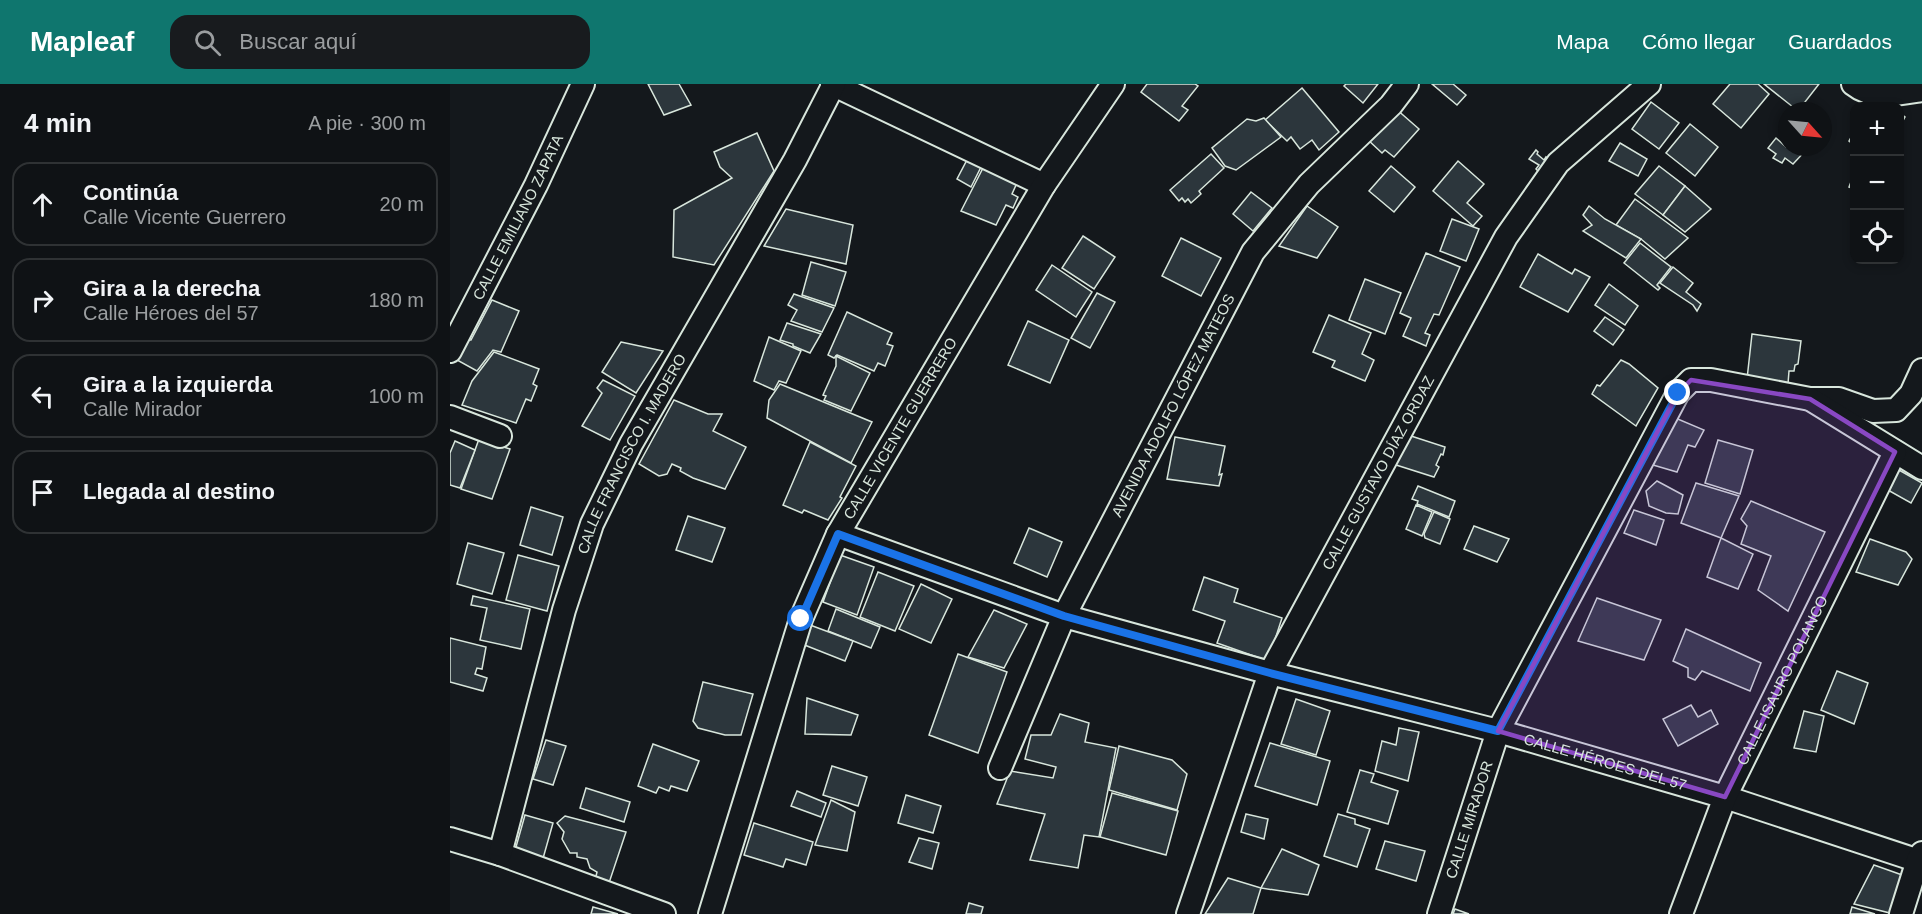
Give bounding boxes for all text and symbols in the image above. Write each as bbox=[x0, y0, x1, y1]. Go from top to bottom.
search box bbox=[170, 15, 590, 69]
text: Mapleaf bbox=[30, 26, 134, 57]
icon: search bbox=[191, 26, 224, 59]
text: Buscar aquí bbox=[239, 29, 357, 54]
text: Mapa bbox=[1556, 30, 1609, 53]
text: Cómo llegar bbox=[1642, 30, 1755, 53]
text: Guardados bbox=[1788, 30, 1892, 53]
north arrow bbox=[1778, 102, 1832, 156]
map controls bbox=[1850, 102, 1904, 264]
button: + bbox=[1850, 102, 1904, 156]
text: 4 min bbox=[24, 108, 92, 138]
text: A pie · 300 m bbox=[308, 112, 426, 134]
street label: CALLE EMILIANO ZAPATA bbox=[469, 132, 566, 303]
button: − bbox=[1850, 156, 1904, 210]
text: Continúa bbox=[83, 180, 178, 205]
icon: ahead bbox=[26, 188, 59, 221]
text: 20 m bbox=[380, 193, 424, 215]
text: Calle Vicente Guerrero bbox=[83, 206, 286, 228]
button: locate bbox=[1850, 210, 1904, 264]
text: Gira a la derecha bbox=[83, 276, 260, 301]
icon: right bbox=[26, 284, 59, 317]
text: 180 m bbox=[368, 289, 424, 311]
street label: AVENIDA ADOLFO LÓPEZ MATEOS bbox=[1108, 291, 1238, 520]
text: Calle Héroes del 57 bbox=[83, 302, 259, 324]
street label: CALLE VICENTE GUERRERO bbox=[840, 334, 960, 522]
street label: CALLE FRANCISCO I. MADERO bbox=[574, 351, 689, 556]
text: Gira a la izquierda bbox=[83, 372, 273, 397]
street label: CALLE GUSTAVO DÍAZ ORDAZ bbox=[1318, 373, 1437, 573]
route end bbox=[1664, 379, 1690, 405]
icon: left bbox=[26, 380, 59, 413]
text: 100 m bbox=[368, 385, 424, 407]
text: Calle Mirador bbox=[83, 398, 202, 420]
icon: arrive bbox=[26, 476, 59, 509]
text: Llegada al destino bbox=[83, 479, 275, 504]
street label: CALLE ISAURO POLANCO bbox=[1733, 593, 1831, 768]
route start bbox=[787, 605, 813, 631]
street label: CALLE HÉROES DEL 57 bbox=[1522, 730, 1689, 793]
street label: CALLE MIRADOR bbox=[1442, 759, 1496, 881]

